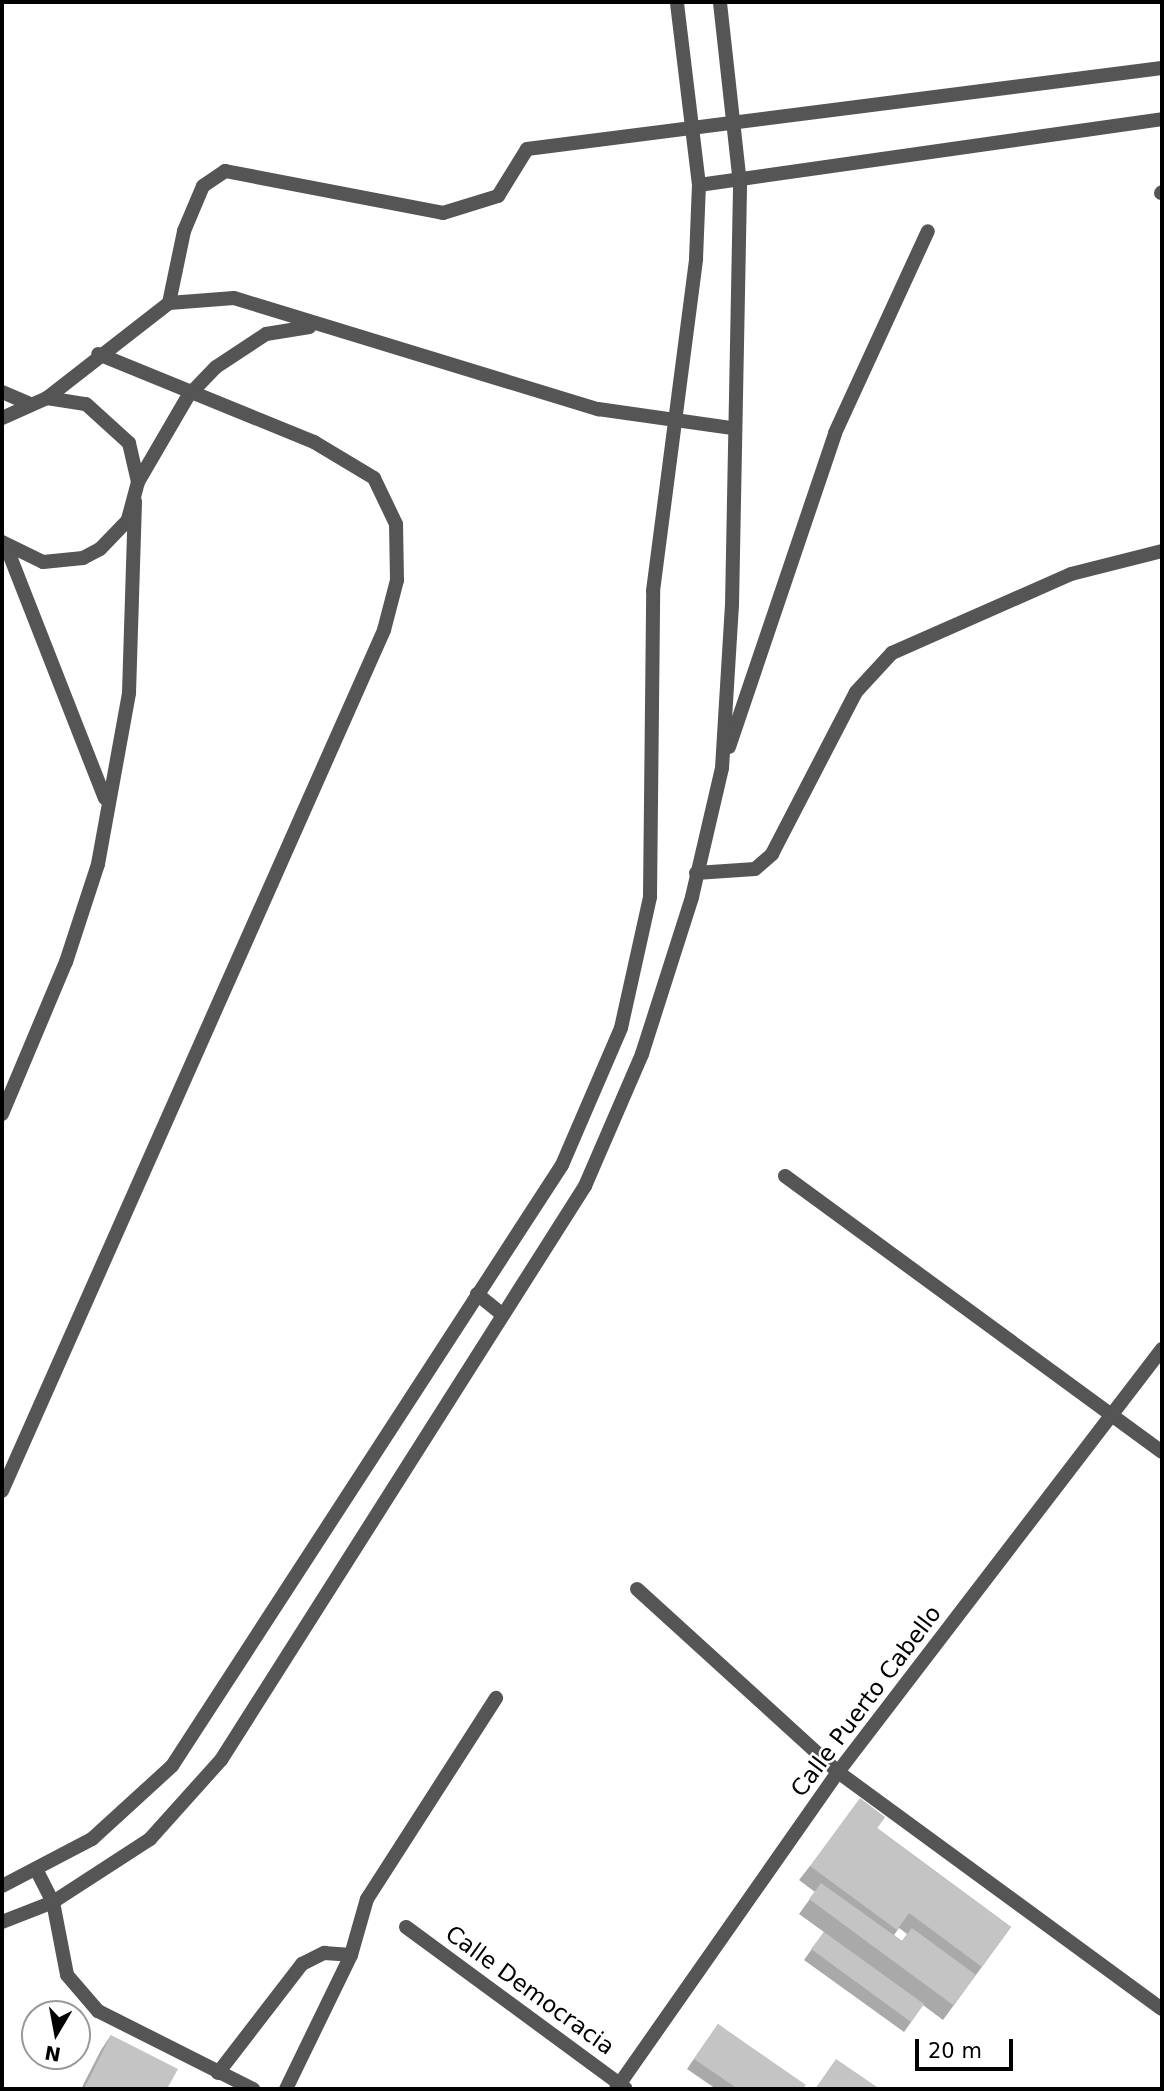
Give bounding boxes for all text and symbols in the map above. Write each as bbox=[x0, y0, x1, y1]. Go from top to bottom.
street label: Calle Puerto Cabello bbox=[785, 1600, 947, 1802]
street label: Calle Democracia bbox=[440, 1919, 620, 2061]
north arrow bbox=[21, 2000, 91, 2070]
scale bar bbox=[919, 2024, 1017, 2068]
text: 20 m bbox=[928, 2039, 982, 2063]
text: N bbox=[43, 2041, 62, 2066]

